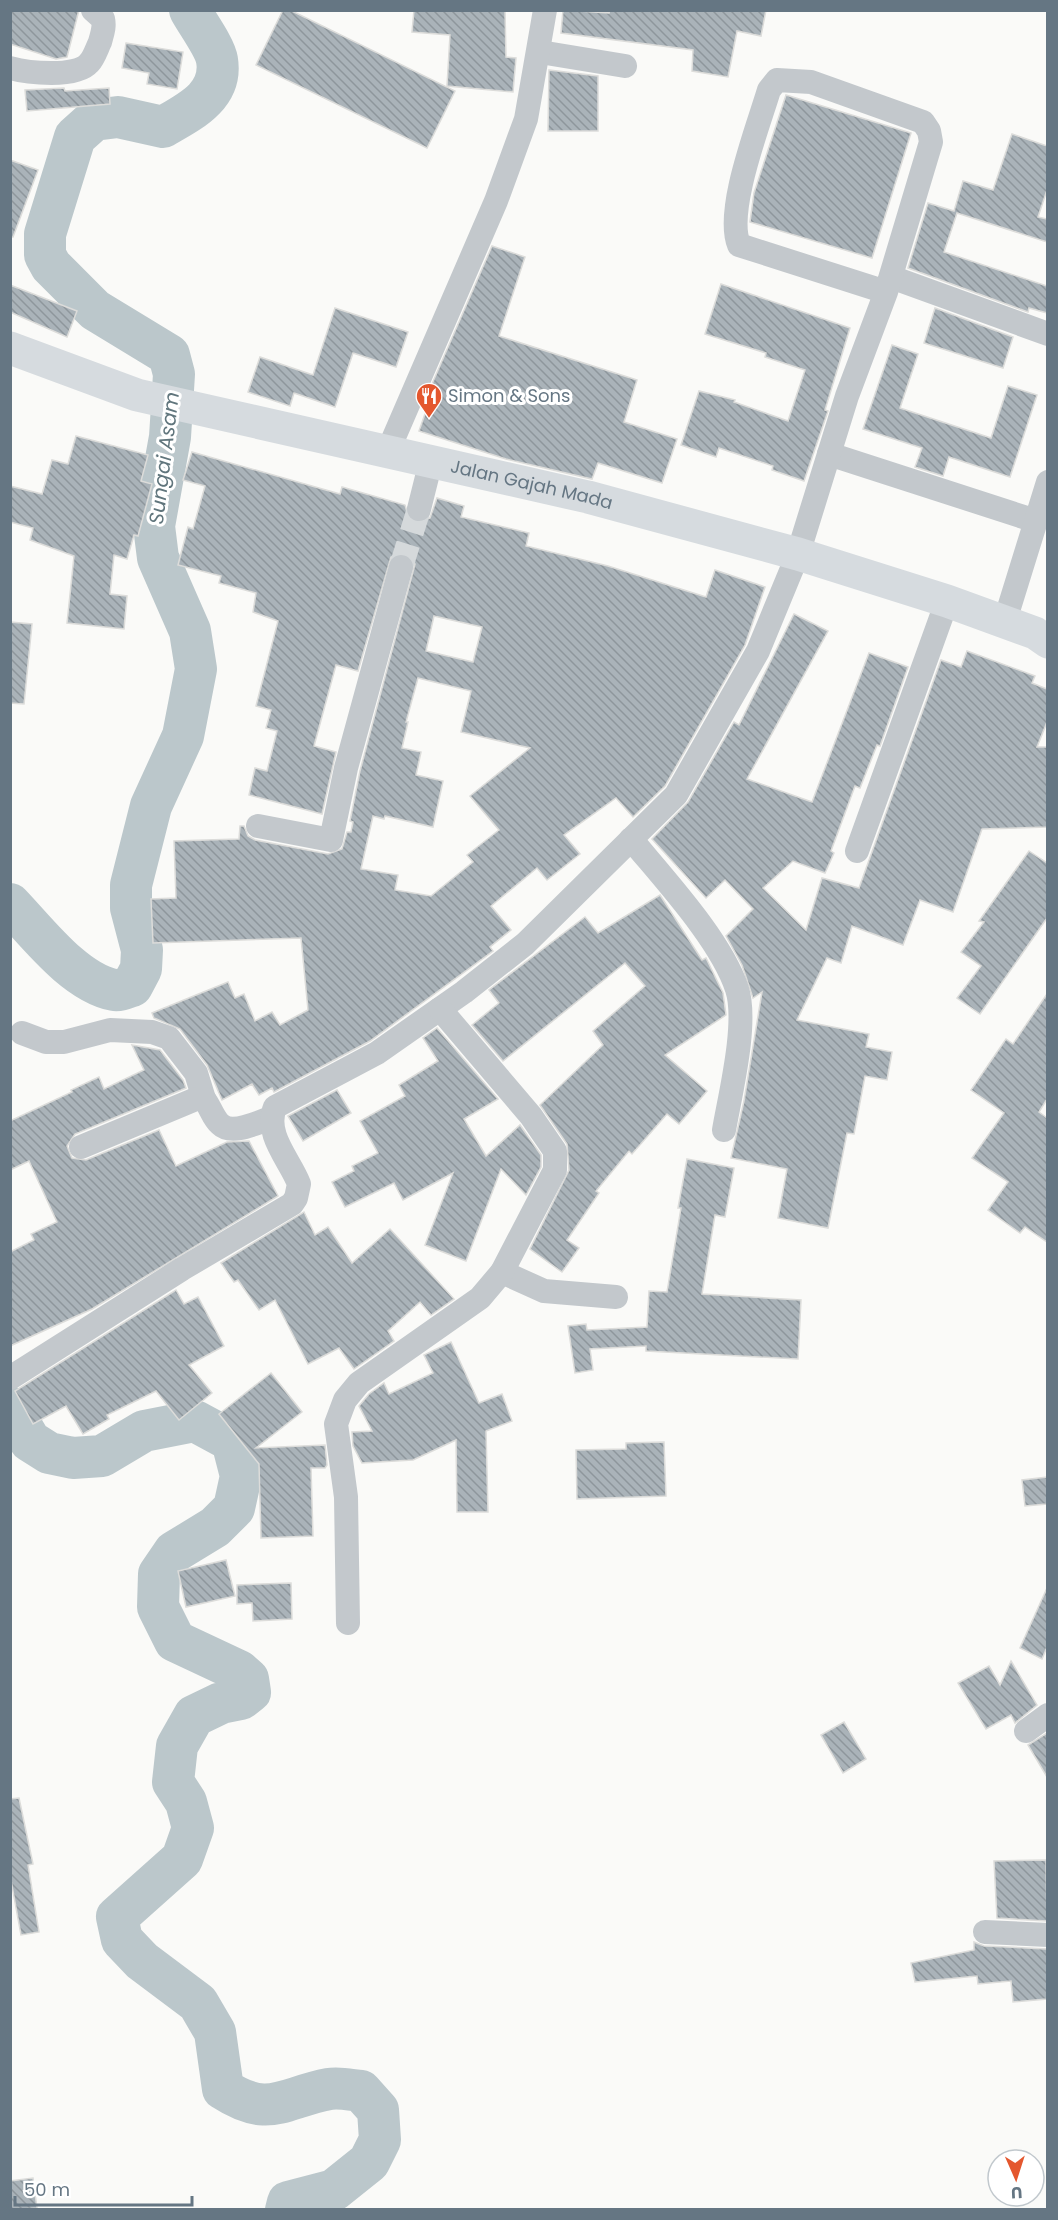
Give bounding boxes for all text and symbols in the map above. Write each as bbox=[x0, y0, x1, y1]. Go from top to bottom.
restaurant icon: Simon & Sons bbox=[414, 381, 444, 419]
place label: Simon & Sons bbox=[448, 383, 571, 408]
water label: Sungai Asam bbox=[142, 390, 186, 526]
street label: Jalan Gajah Mada bbox=[448, 453, 616, 515]
north arrow bbox=[986, 2148, 1046, 2208]
scale bar bbox=[15, 2169, 192, 2207]
text: 50 m bbox=[24, 2177, 70, 2202]
text: U bbox=[1011, 2181, 1023, 2204]

